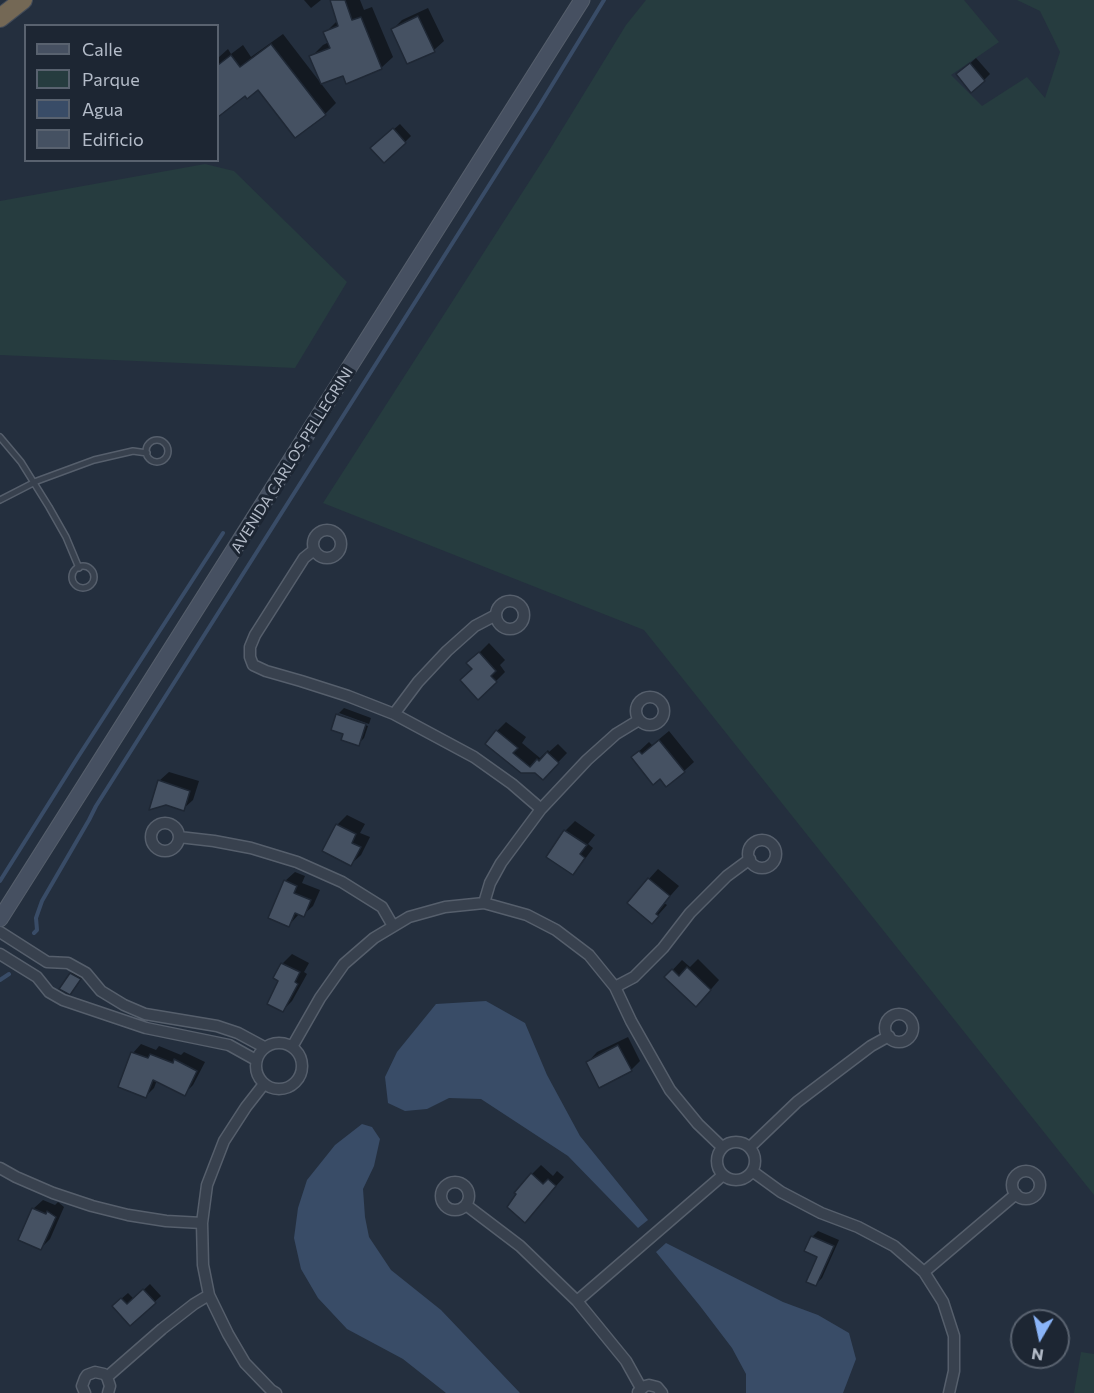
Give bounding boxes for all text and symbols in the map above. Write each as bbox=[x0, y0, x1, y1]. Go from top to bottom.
legend bbox=[24, 24, 219, 162]
text: Calle bbox=[82, 38, 122, 60]
text: Parque bbox=[82, 68, 140, 90]
text: Agua bbox=[82, 98, 123, 120]
text: Edificio bbox=[82, 128, 144, 150]
street label: AVENIDA CARLOS PELLEGRINI bbox=[227, 364, 357, 556]
north arrow bbox=[1010, 1309, 1070, 1369]
text: N bbox=[1030, 1345, 1045, 1366]

